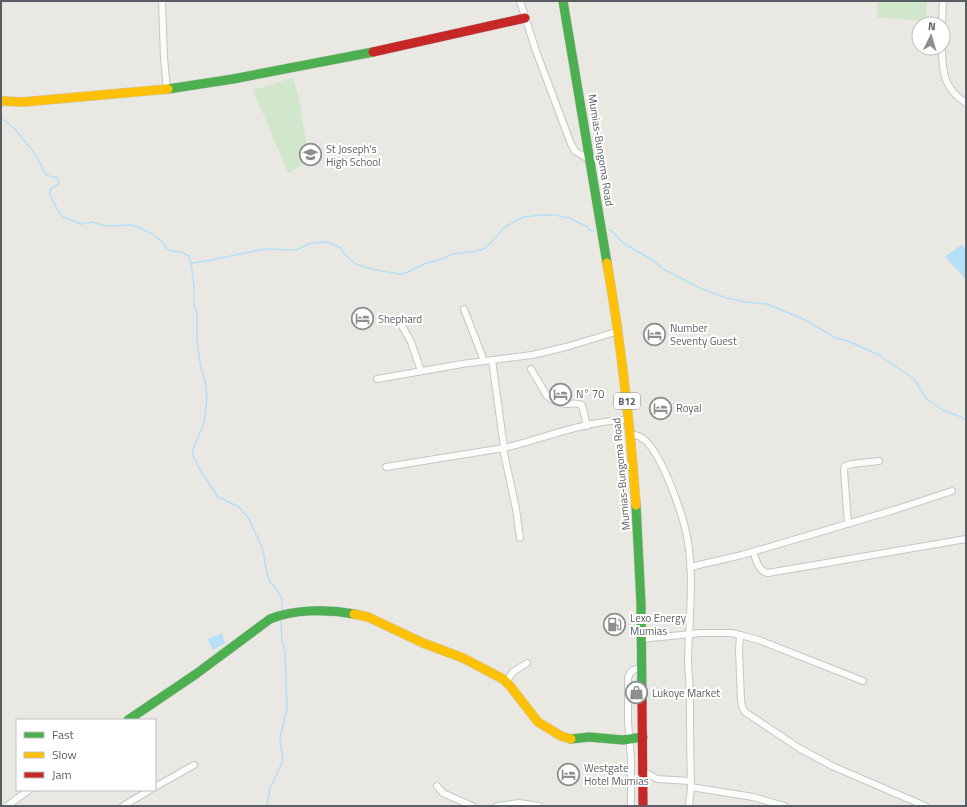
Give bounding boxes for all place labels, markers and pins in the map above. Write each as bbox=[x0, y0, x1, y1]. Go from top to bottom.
place label: St Joseph's High School bbox=[326, 141, 381, 170]
school or university icon: St Joseph's High School bbox=[298, 142, 324, 168]
hotel icon: Shephard bbox=[349, 306, 375, 332]
place label: Shephard bbox=[378, 311, 422, 327]
place label: Number Seventy Guest bbox=[670, 320, 737, 349]
hotel icon: Number Seventy Guest bbox=[642, 321, 668, 347]
hotel icon: N° 70 bbox=[547, 381, 573, 407]
place label: N° 70 bbox=[576, 386, 604, 402]
hotel icon: Royal bbox=[647, 395, 673, 421]
place label: Royal bbox=[676, 400, 702, 416]
place label: Lexo Energy Mumias bbox=[630, 610, 687, 639]
fuel station icon: Lexo Energy Mumias bbox=[602, 611, 628, 637]
shop icon: Lukoye Market bbox=[623, 680, 649, 706]
place label: Lukoye Market bbox=[652, 685, 720, 701]
place label: Westgate Hotel Mumias bbox=[584, 760, 649, 789]
hotel icon: Westgate Hotel Mumias bbox=[556, 761, 582, 787]

